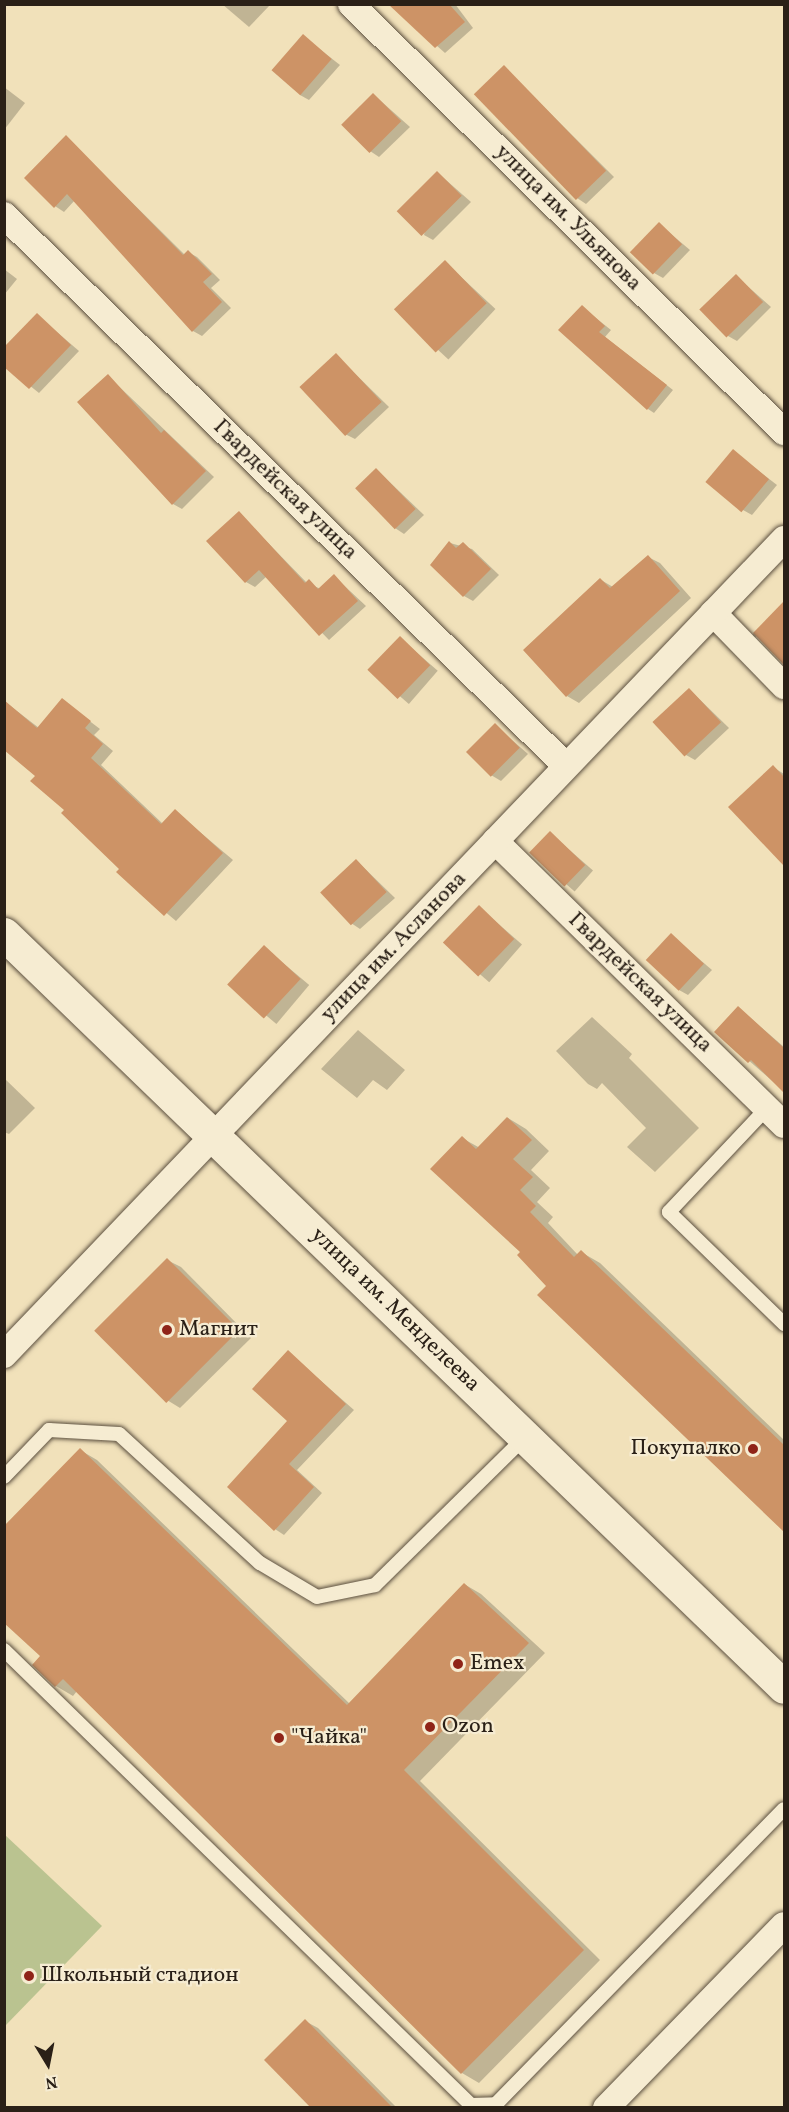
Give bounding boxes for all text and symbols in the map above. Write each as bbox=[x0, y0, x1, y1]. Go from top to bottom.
street label: улица им. Ульянова bbox=[489, 139, 647, 297]
street label: Гвардейская улица bbox=[207, 414, 363, 566]
street label: улица им. Асланова bbox=[315, 866, 473, 1028]
street label: Гвардейская улица bbox=[562, 907, 718, 1059]
street label: улица им. Менделеева bbox=[305, 1222, 485, 1398]
place label: Магнит bbox=[179, 1317, 258, 1343]
marker: Магнит bbox=[160, 1323, 174, 1337]
place label: Покупалко bbox=[631, 1436, 741, 1462]
marker: Покупалко bbox=[746, 1442, 760, 1456]
place label: Emex bbox=[470, 1651, 525, 1677]
marker: Emex bbox=[451, 1657, 465, 1671]
place label: Ozon bbox=[442, 1714, 494, 1740]
marker: Ozon bbox=[423, 1720, 437, 1734]
place label: "Чайка" bbox=[291, 1725, 367, 1751]
marker: "Чайка" bbox=[272, 1731, 286, 1745]
place label: Школьный стадион bbox=[41, 1963, 239, 1989]
marker: Школьный стадион bbox=[22, 1969, 36, 1983]
north arrow bbox=[18, 2034, 78, 2094]
text: N bbox=[43, 2070, 59, 2094]

